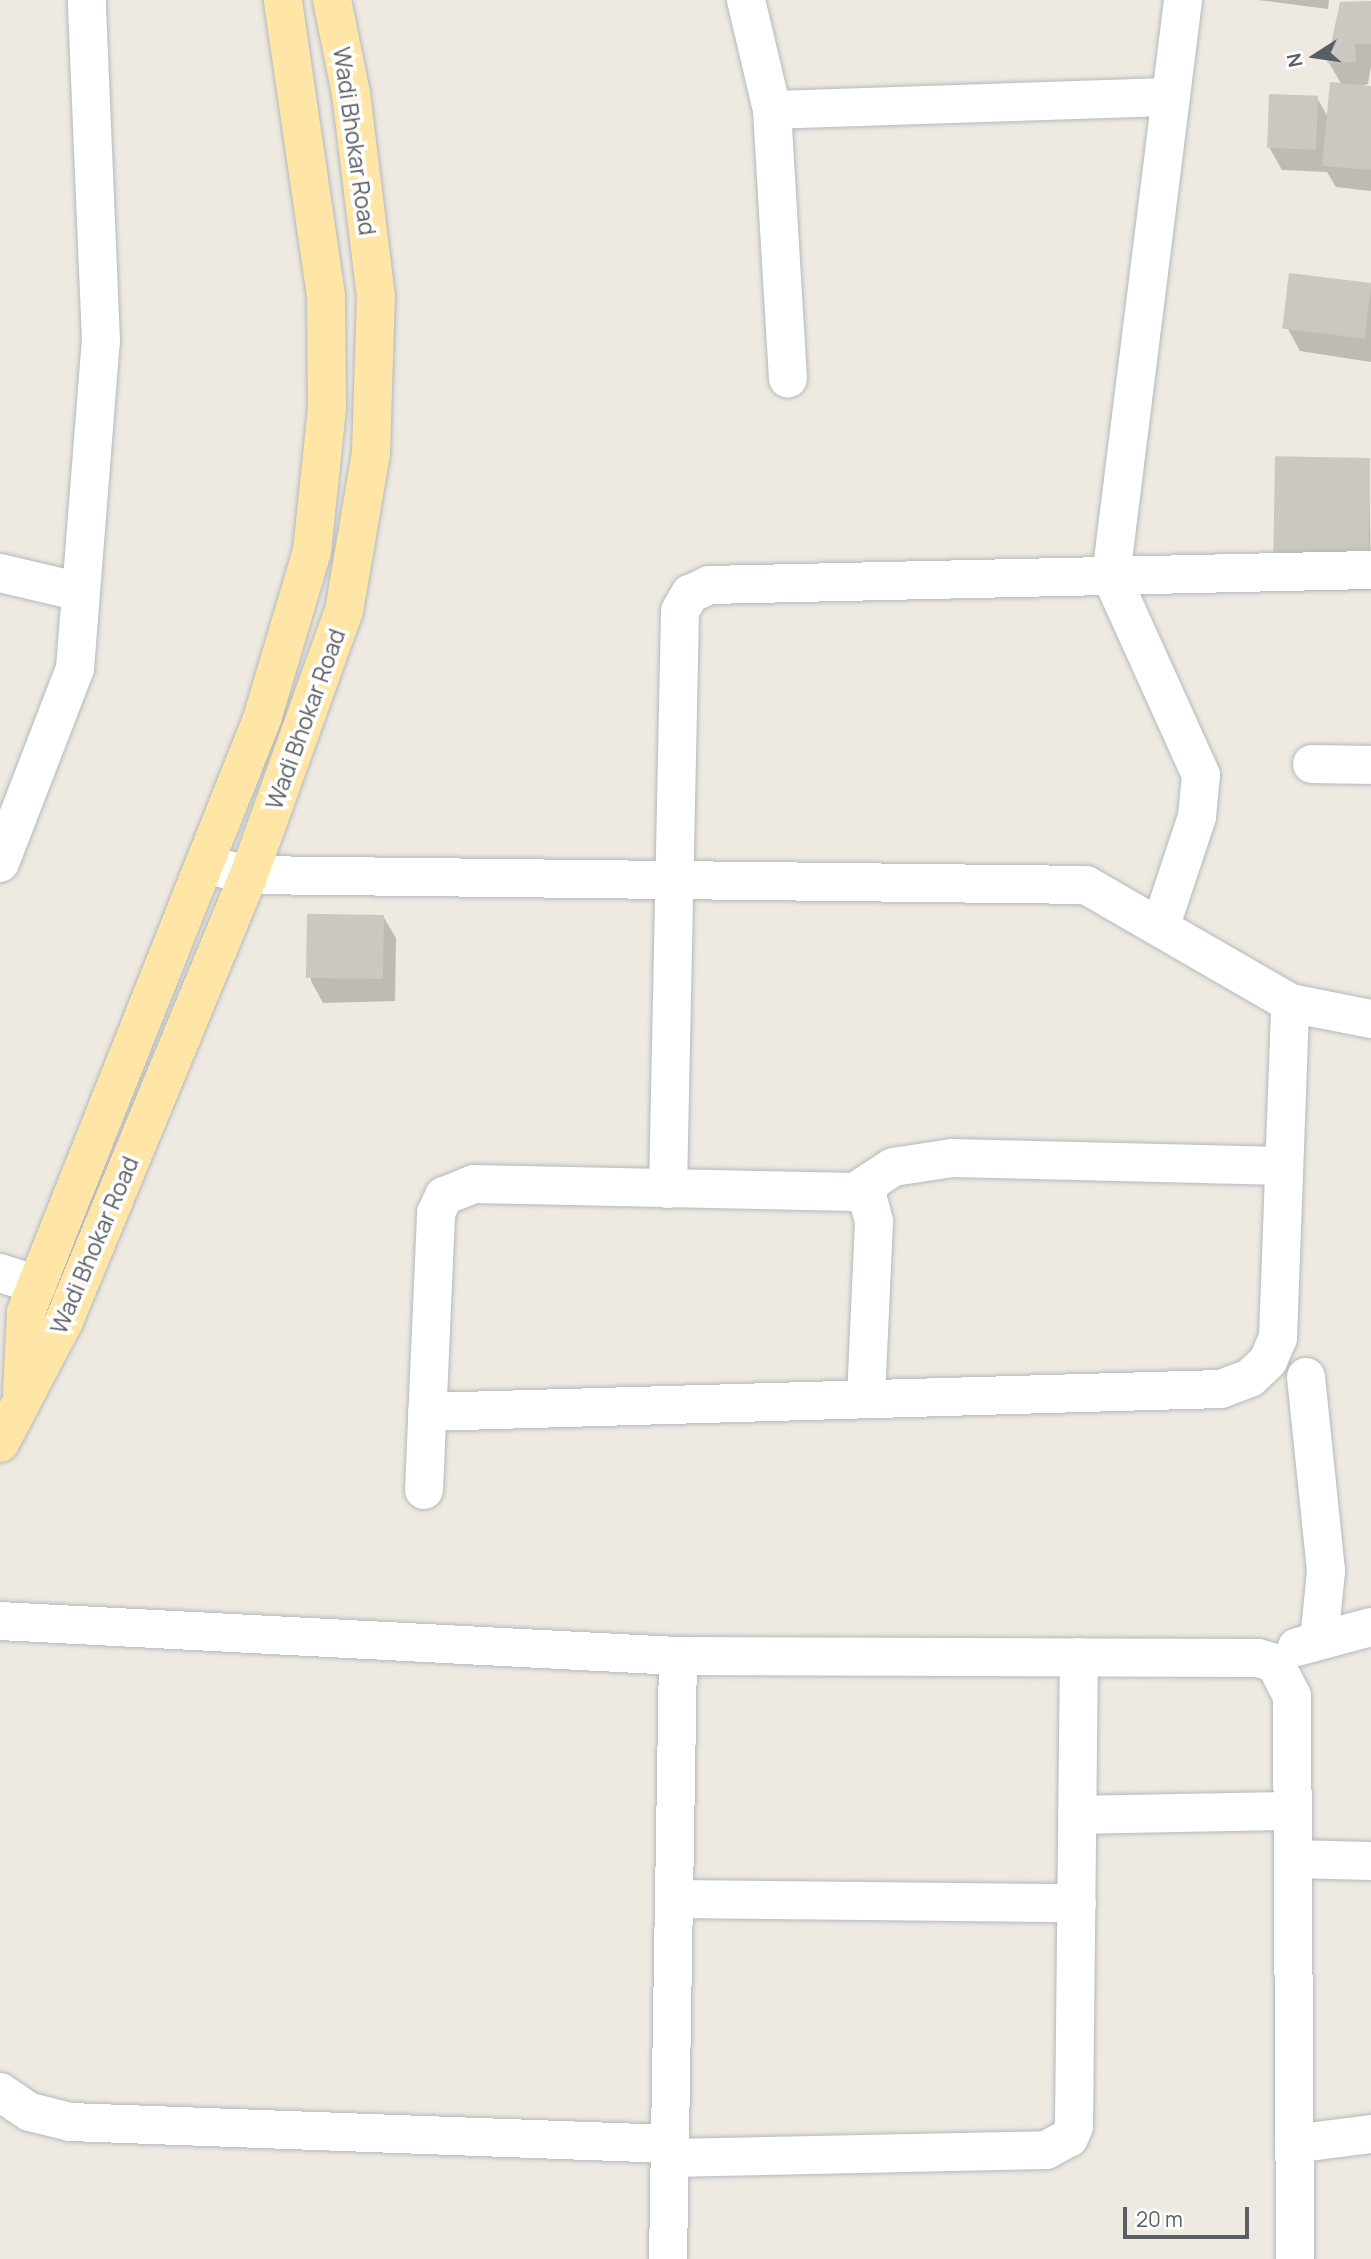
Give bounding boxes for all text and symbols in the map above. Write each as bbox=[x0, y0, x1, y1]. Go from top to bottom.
north arrow bbox=[1280, 21, 1350, 91]
street label: Wadi Bhokar Road bbox=[328, 45, 382, 237]
text: N bbox=[1280, 51, 1309, 70]
street label: Wadi Bhokar Road bbox=[260, 625, 350, 813]
street label: Wadi Bhokar Road bbox=[44, 1152, 144, 1338]
scale bar bbox=[1126, 2192, 1252, 2236]
text: 20 m bbox=[1136, 2205, 1183, 2233]

